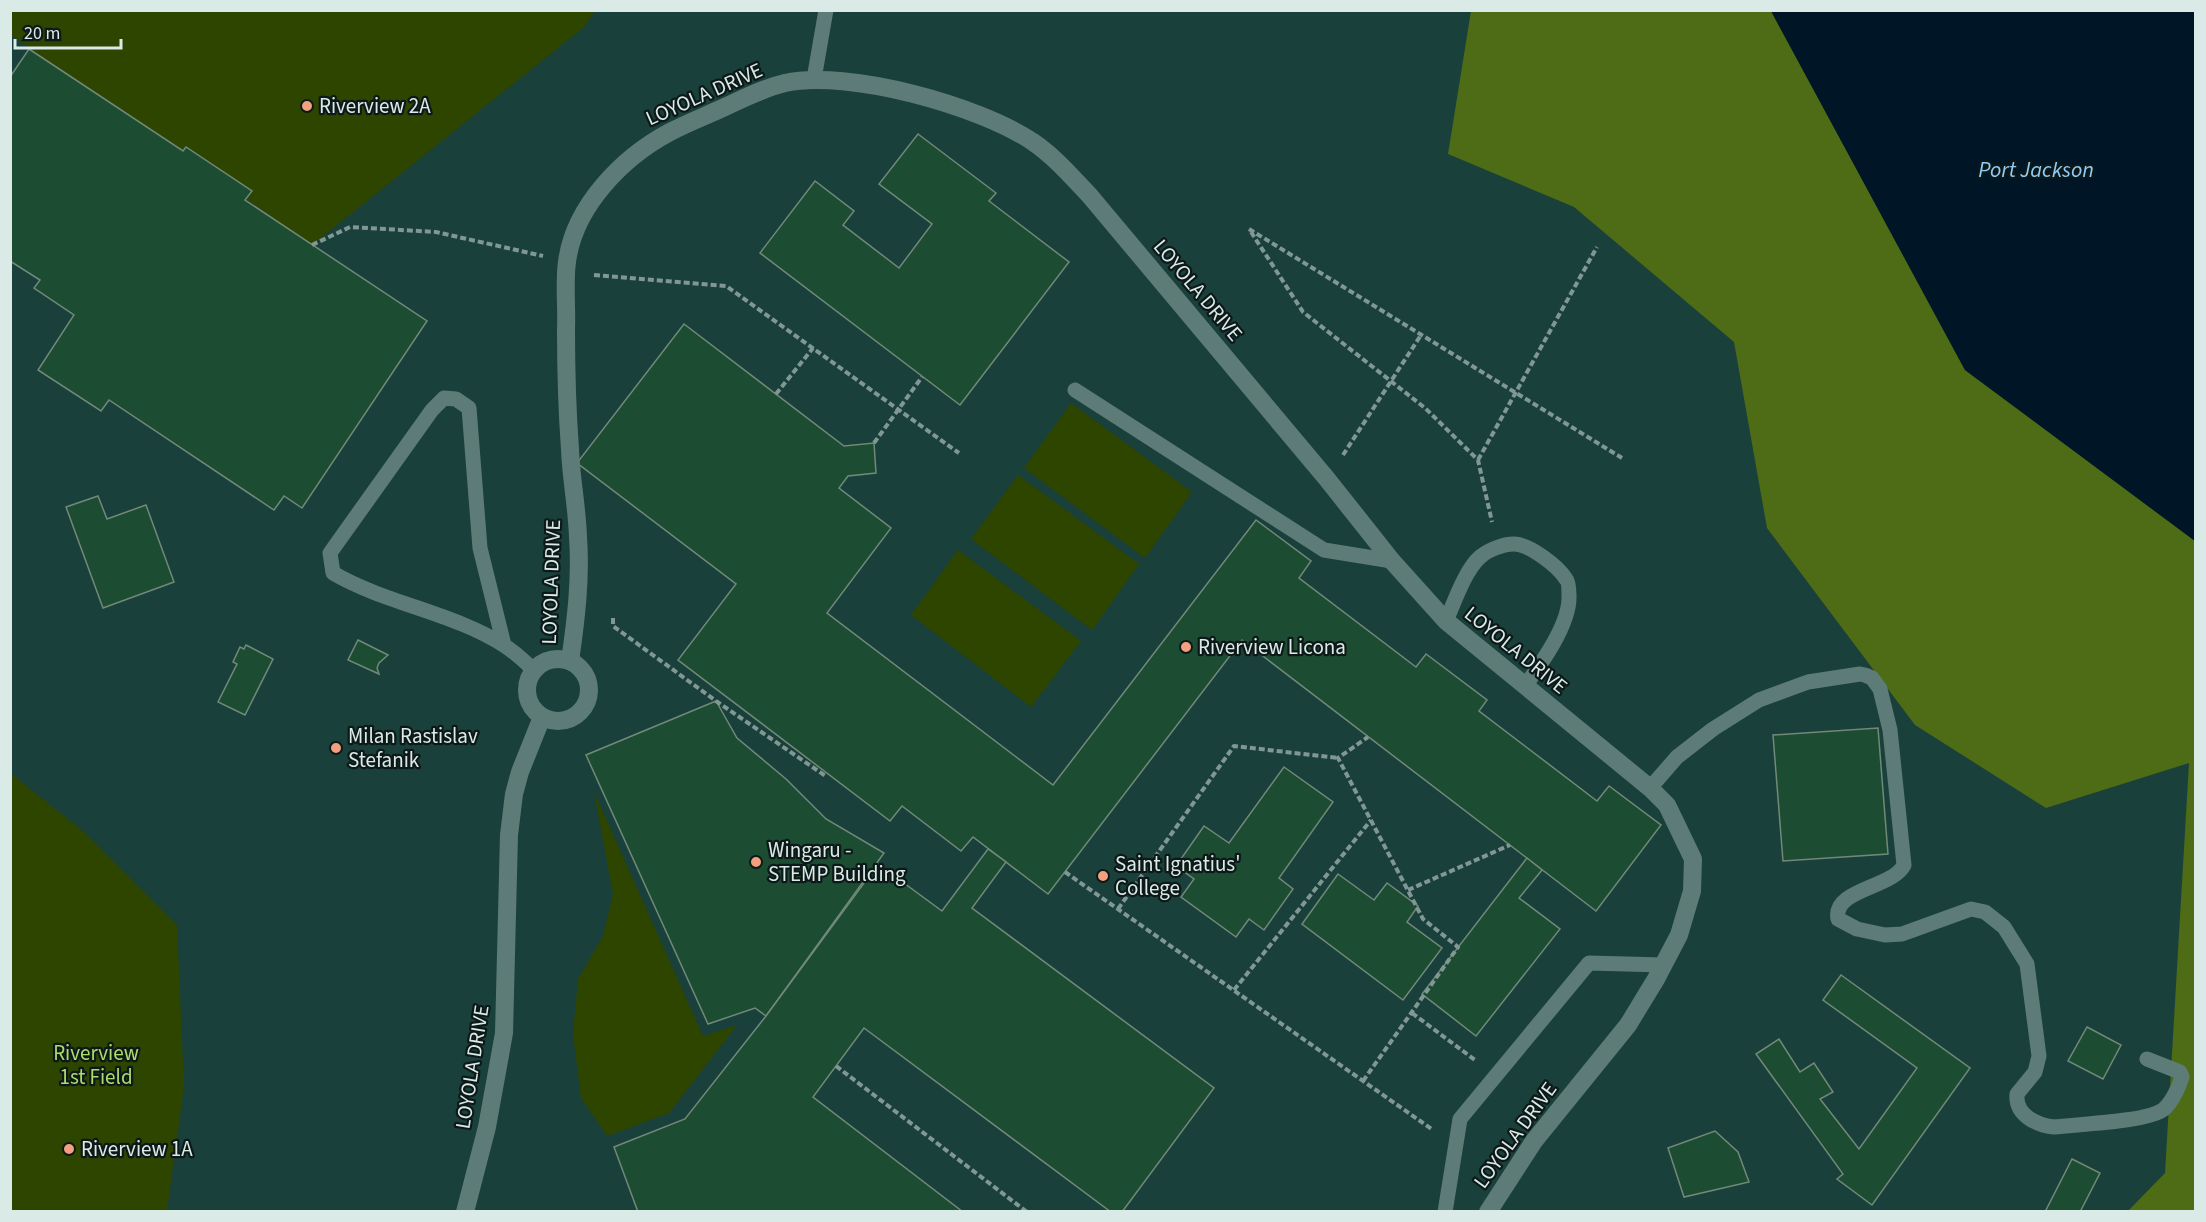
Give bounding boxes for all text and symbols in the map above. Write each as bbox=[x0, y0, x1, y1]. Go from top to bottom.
scale bar bbox=[15, 12, 122, 50]
text: 20 m bbox=[24, 21, 60, 46]
street label: LOYOLA DRIVE bbox=[641, 55, 767, 133]
place label: Riverview 2A bbox=[319, 91, 431, 121]
marker: Riverview 2A bbox=[300, 99, 314, 113]
water label: Port Jackson bbox=[1978, 154, 2094, 186]
street label: LOYOLA DRIVE bbox=[1146, 232, 1250, 348]
street label: LOYOLA DRIVE bbox=[534, 519, 568, 645]
street label: LOYOLA DRIVE bbox=[1458, 599, 1574, 701]
place label: Riverview Licona bbox=[1198, 632, 1346, 662]
marker: Riverview Licona bbox=[1179, 640, 1193, 654]
place label: Milan Rastislav Stefanik bbox=[348, 721, 478, 775]
marker: Milan Rastislav Stefanik bbox=[329, 741, 343, 755]
place label: Wingaru - STEMP Building bbox=[768, 835, 906, 889]
place label: Saint Ignatius' College bbox=[1115, 849, 1240, 903]
marker: Wingaru - STEMP Building bbox=[749, 855, 763, 869]
marker: Saint Ignatius' College bbox=[1096, 869, 1110, 883]
street label: LOYOLA DRIVE bbox=[447, 1003, 497, 1131]
park label: Riverview 1st Field bbox=[53, 1038, 139, 1092]
street label: LOYOLA DRIVE bbox=[1466, 1076, 1564, 1194]
place label: Riverview 1A bbox=[81, 1134, 193, 1164]
marker: Riverview 1A bbox=[62, 1142, 76, 1156]

